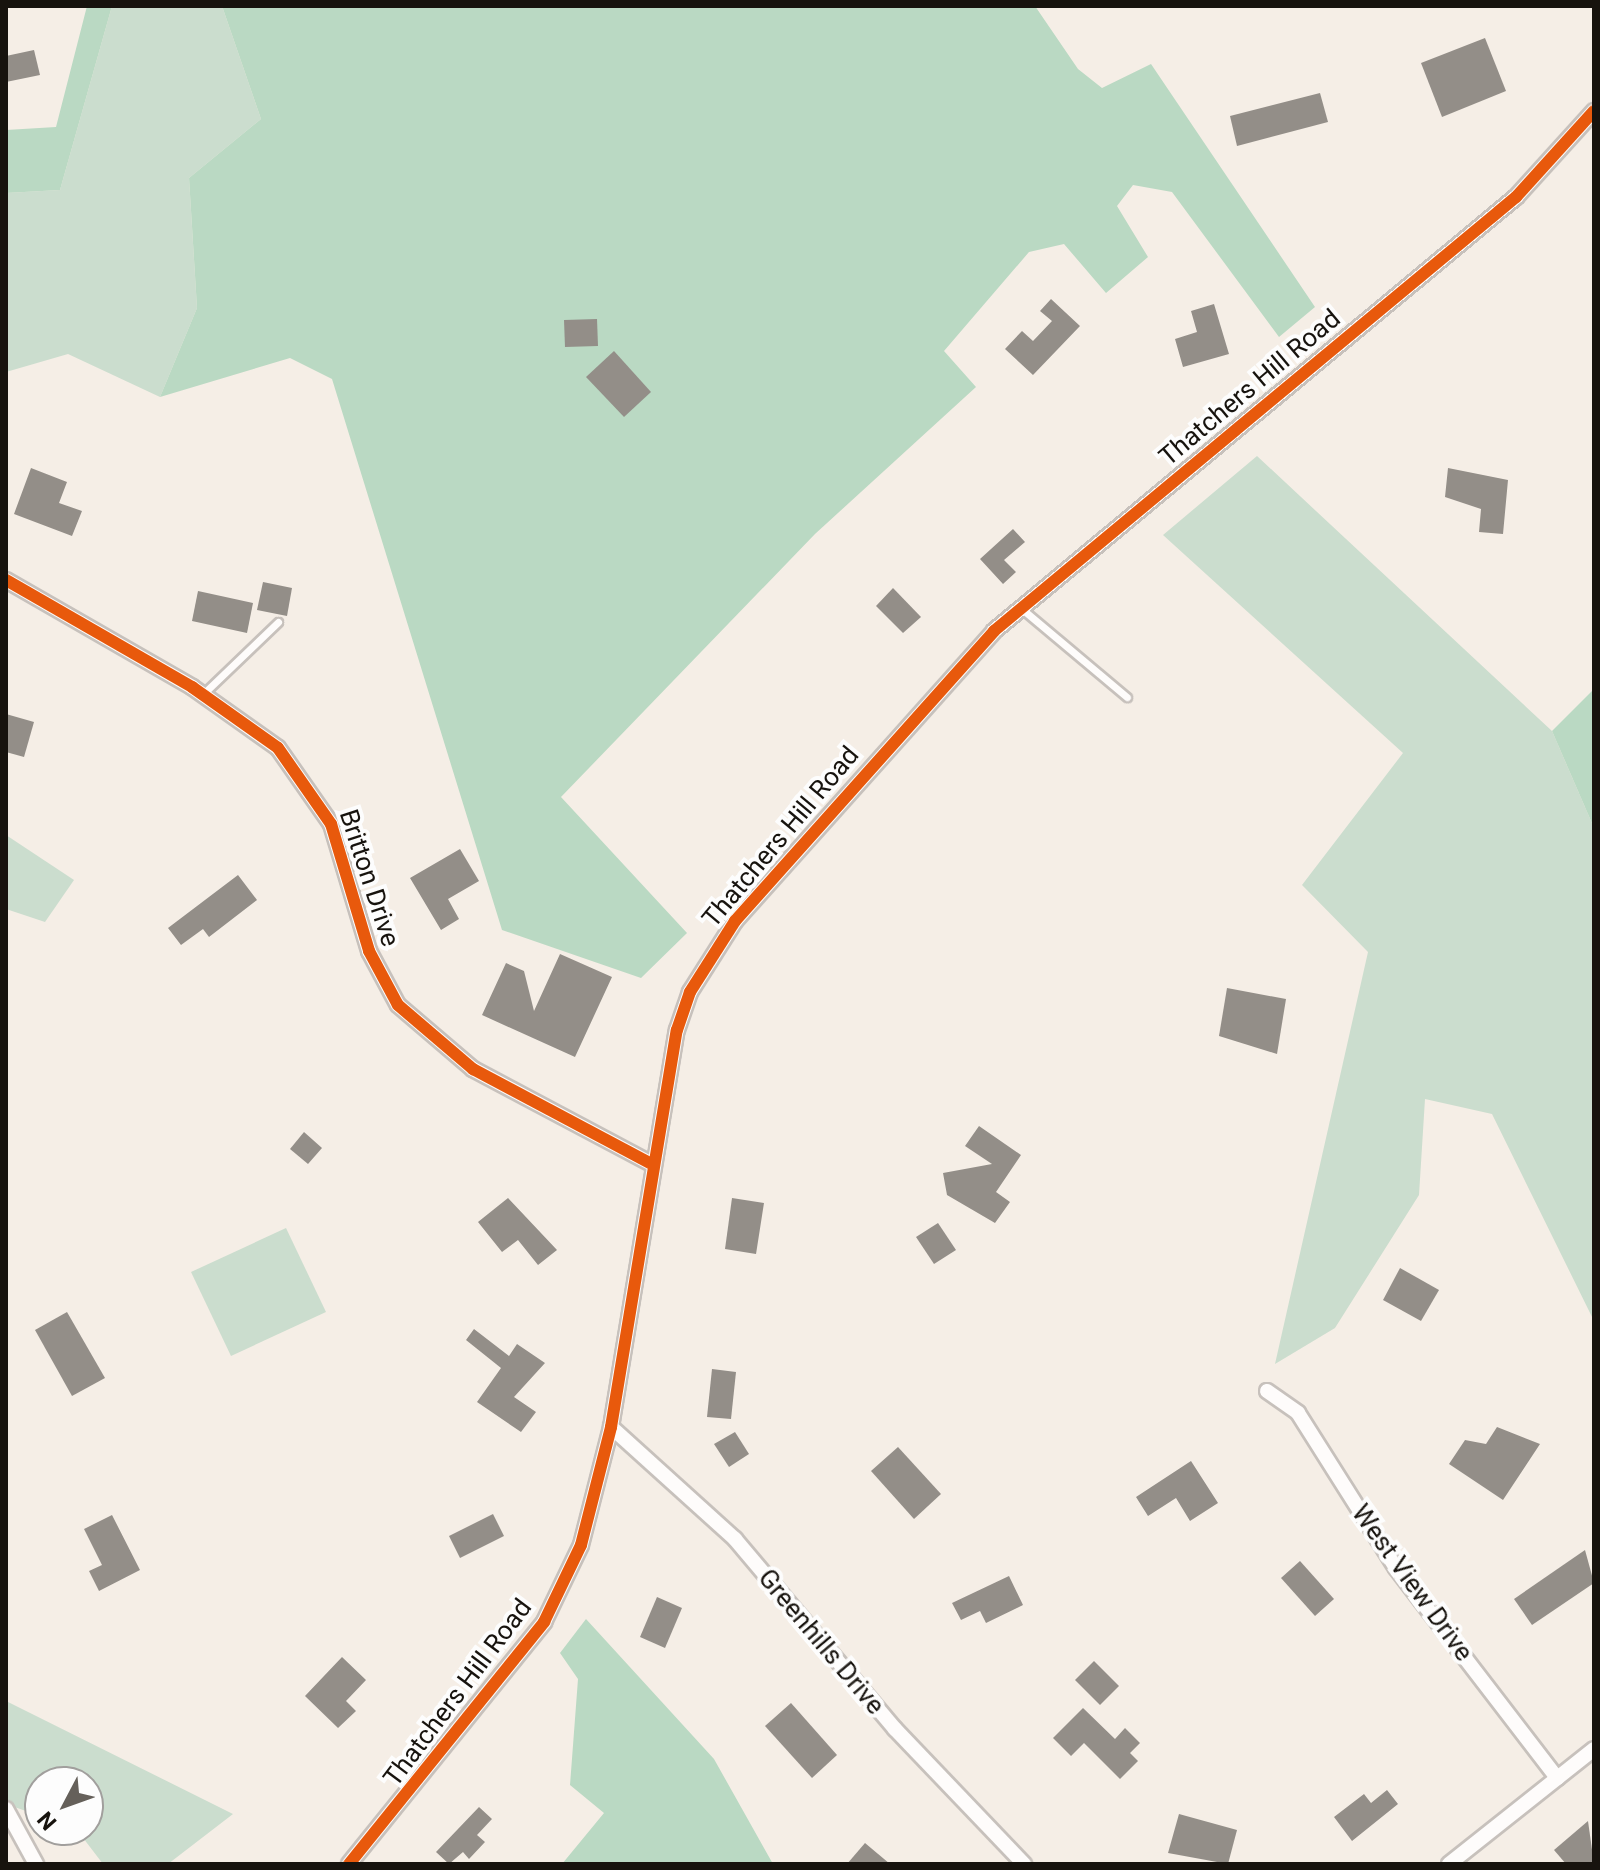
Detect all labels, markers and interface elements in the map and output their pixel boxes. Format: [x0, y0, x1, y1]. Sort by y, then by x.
street label: Thatchers Hill Road [1153, 303, 1347, 473]
street label: Thatchers Hill Road [696, 740, 866, 934]
street label: Britton Drive [332, 806, 406, 950]
street label: West View Drive [1345, 1499, 1479, 1667]
street label: Greenhills Drive [751, 1563, 891, 1721]
street label: Thatchers Hill Road [377, 1593, 539, 1793]
north arrow [24, 1766, 104, 1846]
text: N [32, 1807, 62, 1835]

